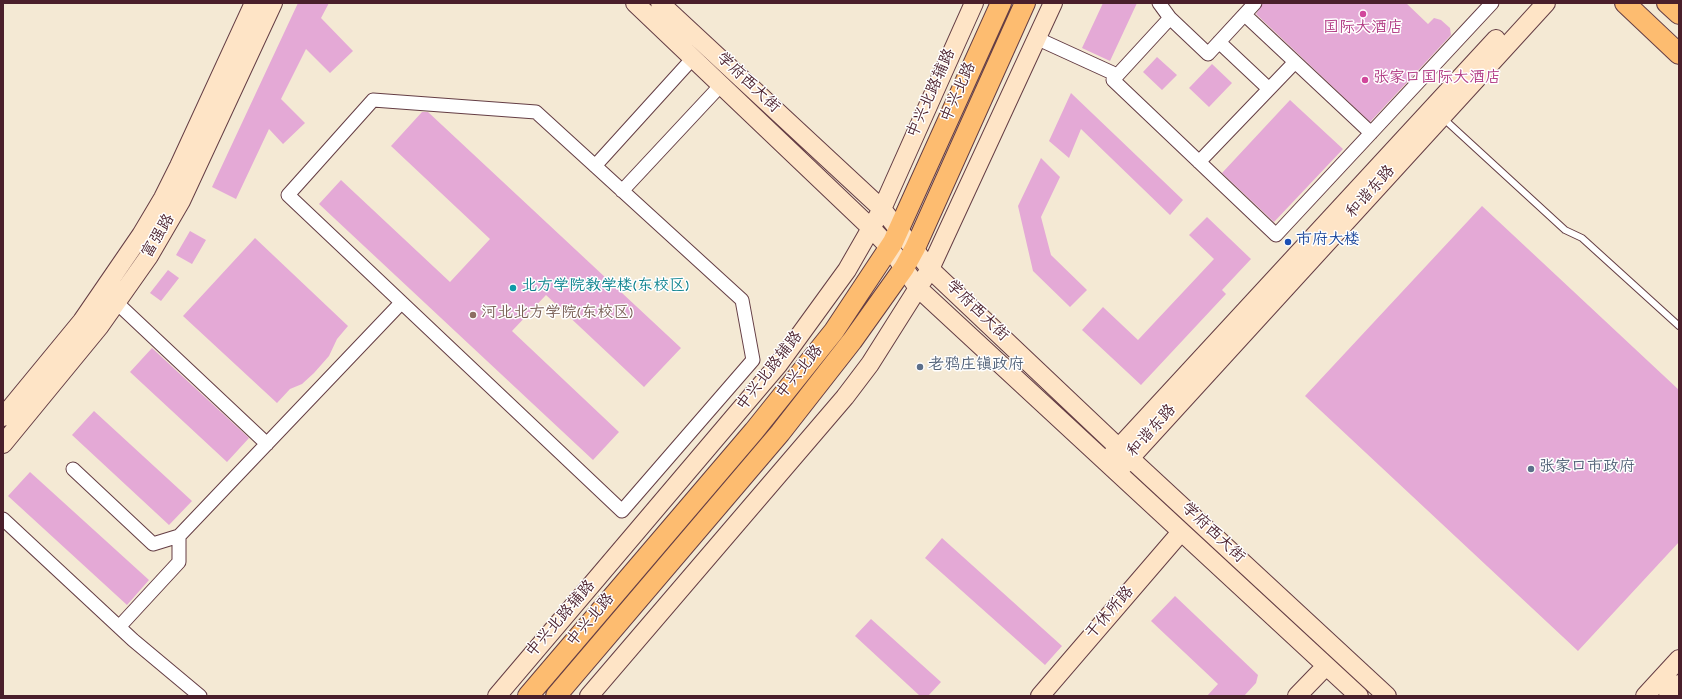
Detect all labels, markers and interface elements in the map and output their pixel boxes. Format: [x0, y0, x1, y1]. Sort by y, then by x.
marker: 国际大酒店 [1358, 9, 1368, 19]
place label: 国际大酒店 [1323, 20, 1403, 40]
street label: 中兴北路辅路 [905, 46, 961, 142]
street label: 学府西大街 [711, 50, 783, 118]
street label: 中兴北路 [938, 60, 982, 126]
place label: 张家口国际大酒店 [1373, 70, 1501, 90]
marker: 张家口国际大酒店 [1360, 75, 1370, 85]
street label: 和谐东路 [1343, 163, 1401, 223]
street label: 富强路 [139, 211, 181, 263]
place label: 市府大楼 [1296, 232, 1360, 252]
marker: 市府大楼 [1283, 237, 1293, 247]
street label: 学府西大街 [941, 277, 1011, 347]
place label: 北方学院教学楼(东校区) [521, 278, 689, 298]
marker: 北方学院教学楼(东校区) [508, 283, 518, 293]
place label: 河北北方学院(东校区) [481, 305, 633, 325]
marker: 河北北方学院(东校区) [468, 310, 478, 320]
street label: 中兴北路辅路 [734, 328, 808, 416]
street label: 中兴北路 [773, 342, 829, 404]
place label: 老鸦庄镇政府 [928, 357, 1024, 377]
marker: 老鸦庄镇政府 [915, 362, 925, 372]
street label: 和谐东路 [1124, 402, 1182, 462]
place label: 张家口市政府 [1539, 459, 1635, 479]
marker: 张家口市政府 [1526, 464, 1536, 474]
street label: 学府西大街 [1176, 500, 1248, 568]
street label: 中兴北路辅路 [523, 577, 601, 663]
street label: 干休所路 [1083, 584, 1139, 644]
street label: 中兴北路 [564, 590, 620, 652]

